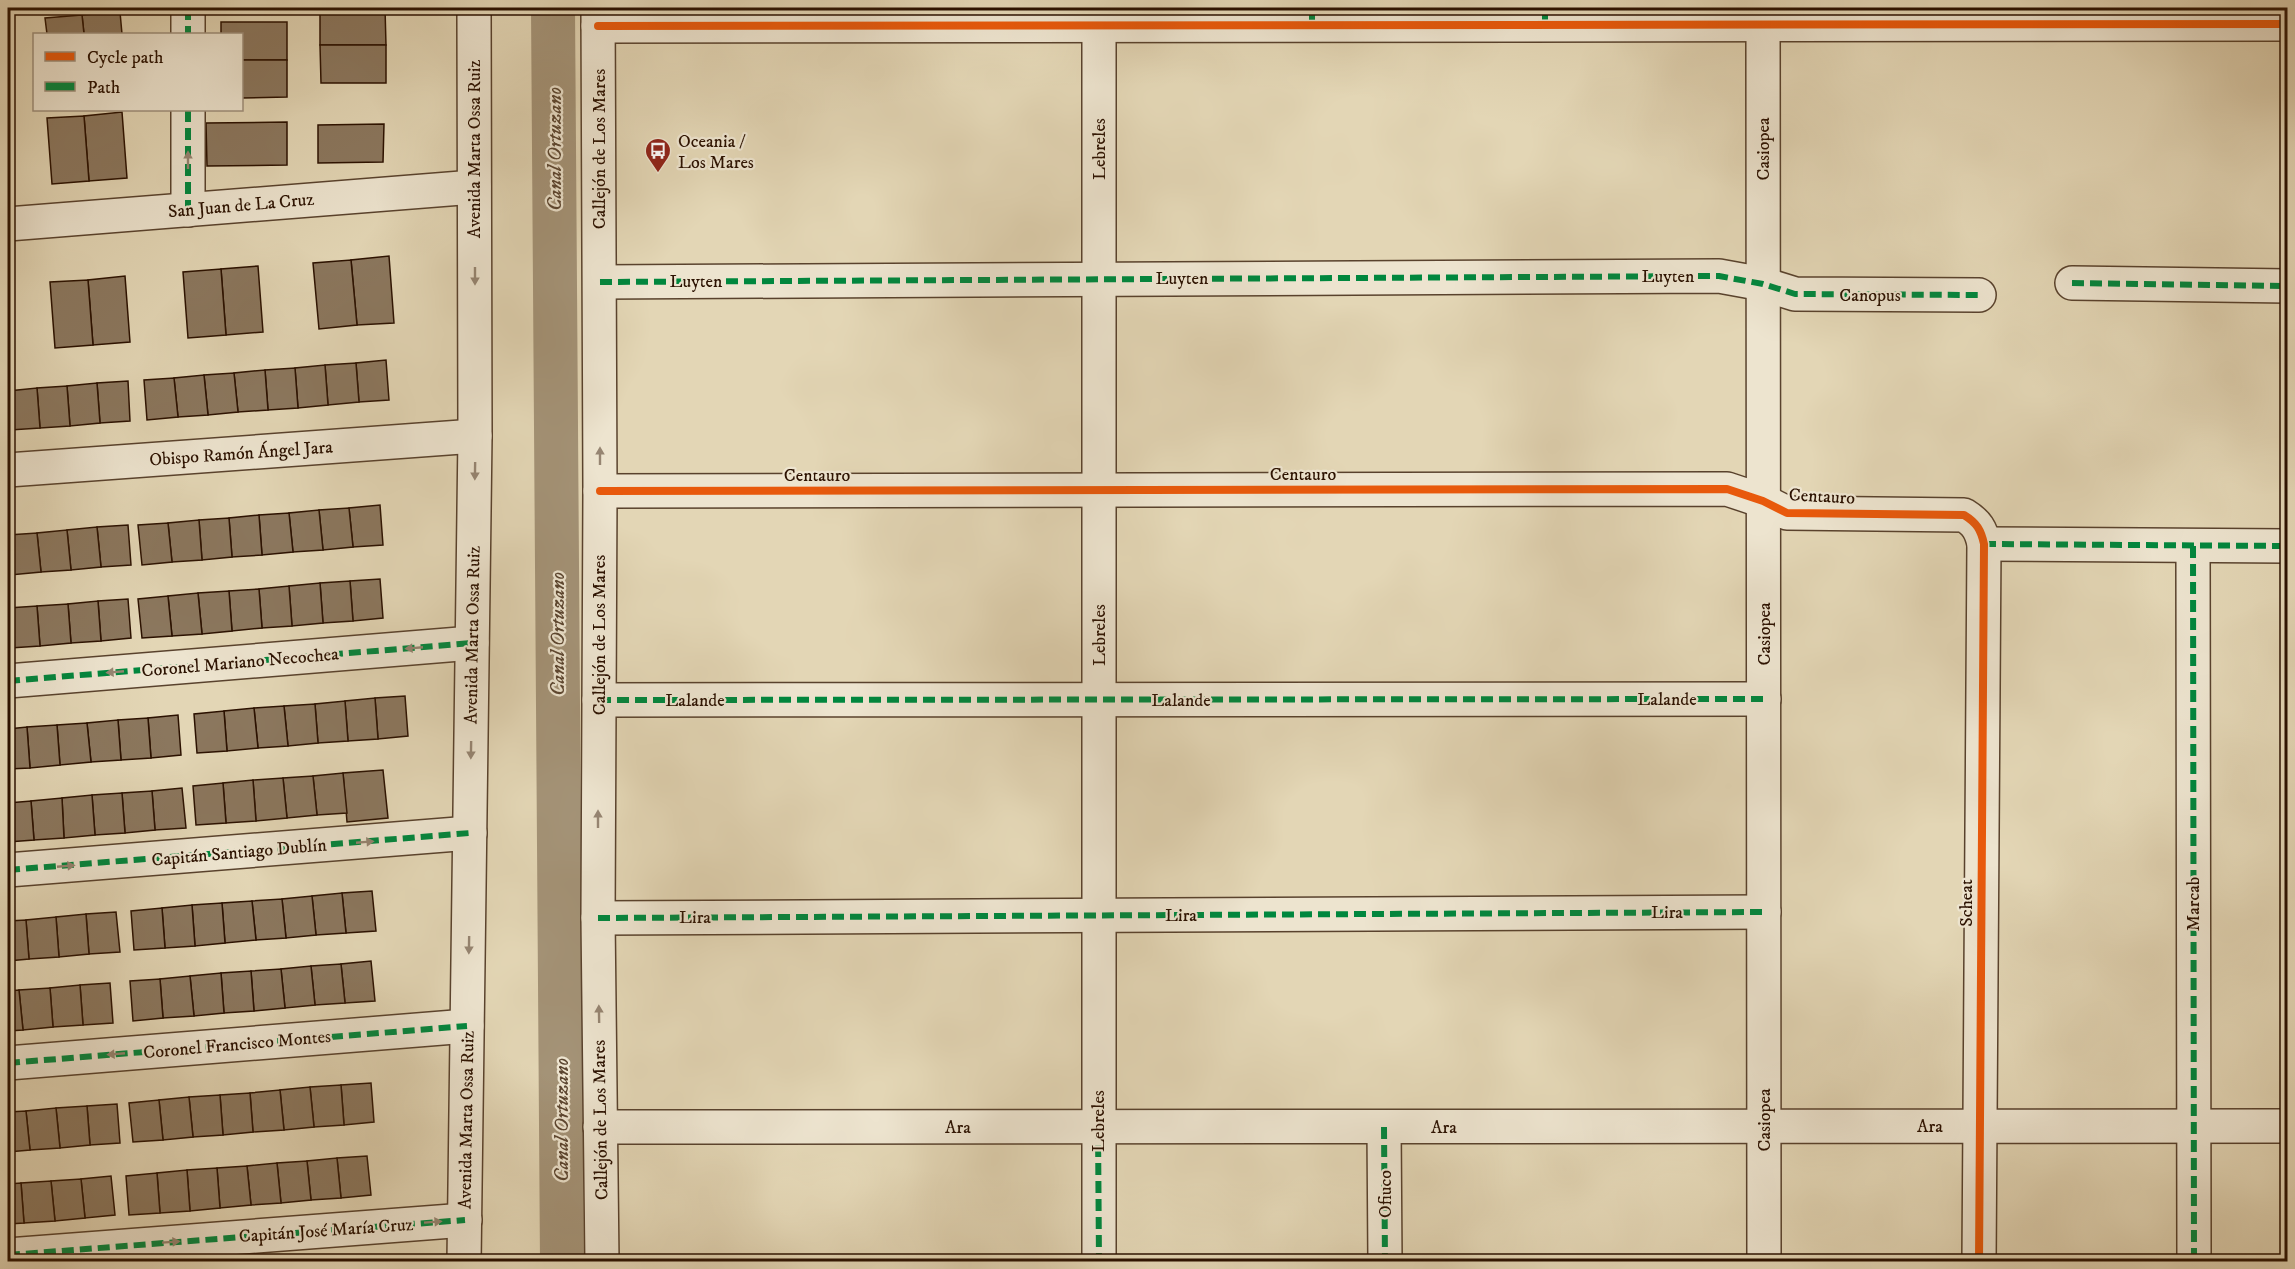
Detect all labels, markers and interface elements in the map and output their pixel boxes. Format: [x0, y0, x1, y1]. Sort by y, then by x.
legend [33, 33, 243, 111]
text: Cycle path [87, 47, 164, 69]
street label: Avenida Marta Ossa Ruiz [464, 60, 486, 238]
street label: Callejón de Los Mares [589, 69, 611, 229]
text: Path [87, 77, 121, 99]
water label: Canal Ortuzano [543, 87, 568, 211]
street label: Casiopea [1753, 117, 1775, 181]
street label: Lebreles [1089, 118, 1111, 180]
place label: Oceania / Los Mares [678, 131, 754, 174]
bus stop icon: Oceania / Los Mares [643, 136, 673, 174]
one-way arrow [183, 150, 193, 169]
street label: San Juan de La Cruz [167, 189, 315, 223]
one-way arrow [470, 266, 479, 285]
street label: Luyten [1642, 266, 1695, 288]
street label: Luyten [1156, 268, 1209, 290]
street label: Luyten [670, 271, 723, 293]
street label: Canopus [1839, 285, 1901, 307]
street label: Obispo Ramón Ángel Jara [149, 436, 334, 471]
one-way arrow [595, 447, 605, 466]
one-way arrow [470, 461, 479, 480]
street label: Centauro [1270, 464, 1336, 486]
street label: Centauro [784, 465, 850, 487]
street label: Centauro [1788, 484, 1856, 510]
street label: Avenida Marta Ossa Ruiz [460, 545, 486, 724]
street label: Callejón de Los Mares [589, 555, 611, 715]
water label: Canal Ortuzano [546, 572, 571, 696]
street label: Casiopea [1754, 602, 1776, 666]
street label: Lebreles [1089, 604, 1111, 666]
street label: Coronel Mariano Necochea [141, 643, 340, 683]
one-way arrow [405, 643, 424, 653]
one-way arrow [105, 667, 124, 677]
street label: Lalande [1637, 689, 1697, 711]
street label: Lalande [665, 690, 725, 712]
street label: Lalande [1151, 690, 1211, 712]
one-way arrow [466, 740, 476, 759]
one-way arrow [593, 810, 603, 829]
street label: Capitán Santiago Dublín [151, 834, 328, 872]
one-way arrow [355, 837, 374, 847]
one-way arrow [56, 861, 75, 870]
street label: Marcab [2183, 877, 2205, 931]
street label: Scheat [1956, 879, 1978, 927]
street label: Lira [1651, 902, 1683, 924]
street label: Lira [1165, 905, 1197, 927]
street label: Lira [679, 907, 711, 929]
one-way arrow [464, 935, 473, 954]
one-way arrow [594, 1005, 604, 1024]
street label: Coronel Francisco Montes [142, 1026, 332, 1064]
street label: Avenida Marta Ossa Ruiz [454, 1030, 480, 1209]
street label: Callejón de Los Mares [589, 1040, 613, 1200]
one-way arrow [107, 1049, 126, 1059]
water label: Canal Ortuzano [550, 1058, 575, 1182]
street label: Casiopea [1754, 1088, 1776, 1152]
street label: Lebreles [1088, 1090, 1110, 1152]
street label: Ara [1917, 1116, 1943, 1138]
street label: Ara [945, 1117, 971, 1139]
street label: Ara [1431, 1117, 1457, 1139]
street label: Ofiuco [1375, 1170, 1397, 1218]
street label: Capitán José María Cruz [238, 1214, 414, 1248]
one-way arrow [424, 1217, 443, 1227]
one-way arrow [161, 1237, 180, 1247]

